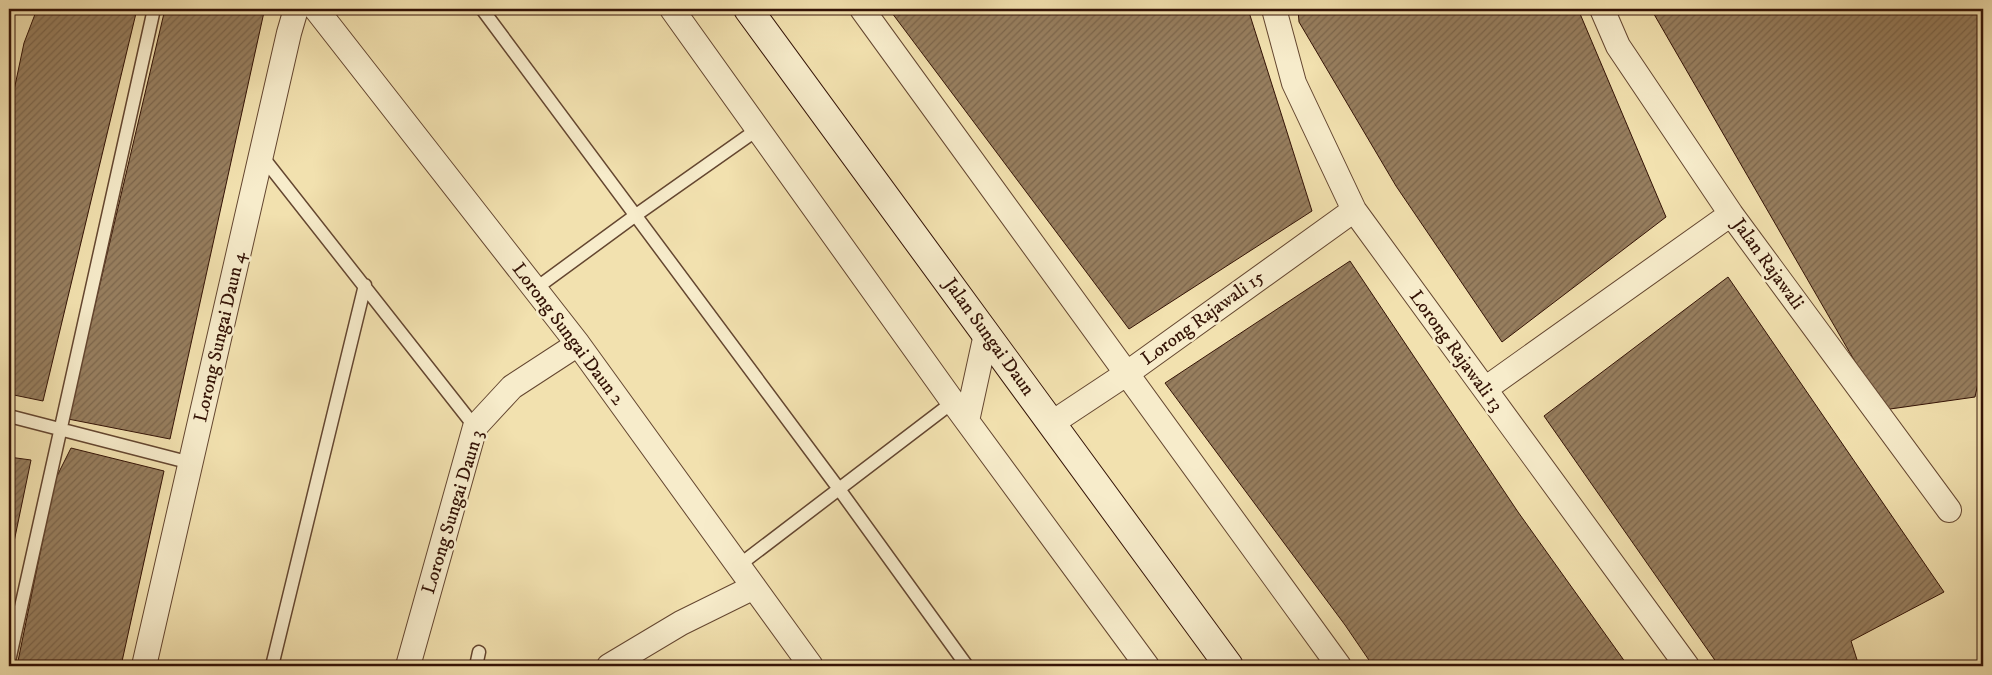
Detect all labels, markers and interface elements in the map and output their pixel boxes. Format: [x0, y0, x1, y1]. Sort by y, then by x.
street label: Jalan Rajawali [1726, 212, 1809, 314]
street label: Lorong Sungai Daun 4 [189, 249, 251, 424]
street label: Lorong Sungai Daun 2 [507, 258, 629, 410]
street label: Lorong Rajawali 15 [1137, 265, 1270, 370]
street label: Jalan Sungai Daun [937, 272, 1039, 400]
street label: Lorong Rajawali 13 [1404, 286, 1508, 416]
street label: Lorong Sungai Daun 3 [417, 427, 489, 597]

